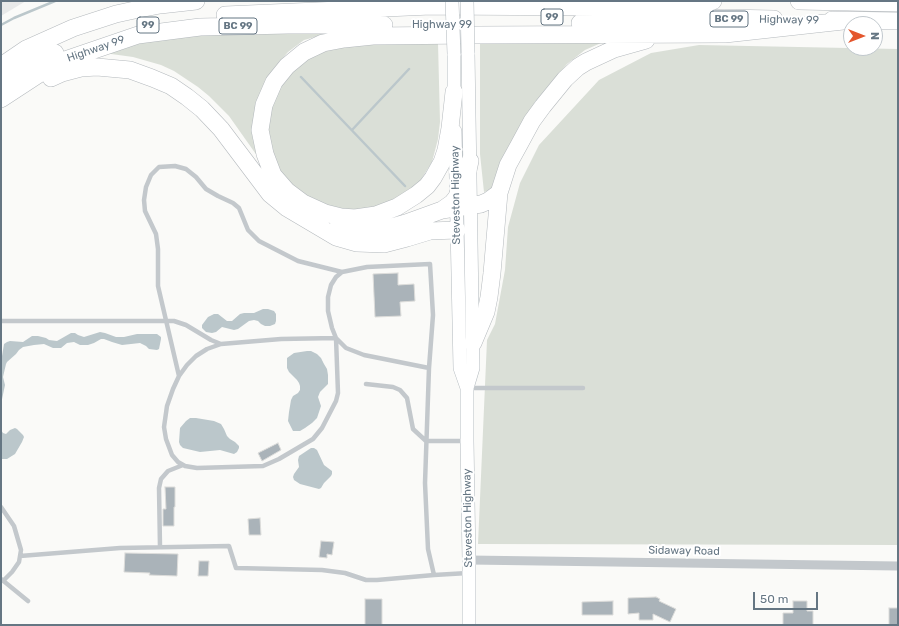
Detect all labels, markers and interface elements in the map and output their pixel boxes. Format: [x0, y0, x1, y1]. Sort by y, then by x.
road number: 99 [541, 9, 563, 25]
road number: BC 99 [710, 11, 748, 27]
street label: Highway 99 [759, 13, 819, 27]
north arrow [843, 16, 883, 56]
road number: 99 [137, 17, 159, 33]
road number: BC 99 [219, 18, 257, 34]
street label: Highway 99 [412, 18, 472, 32]
text: N [868, 32, 881, 40]
street label: Highway 99 [65, 33, 127, 65]
street label: Steveston Highway [449, 145, 463, 245]
street label: Steveston Highway [461, 468, 475, 568]
street label: Sidaway Road [648, 544, 720, 558]
scale bar [755, 584, 820, 610]
text: 50 m [760, 592, 788, 606]

